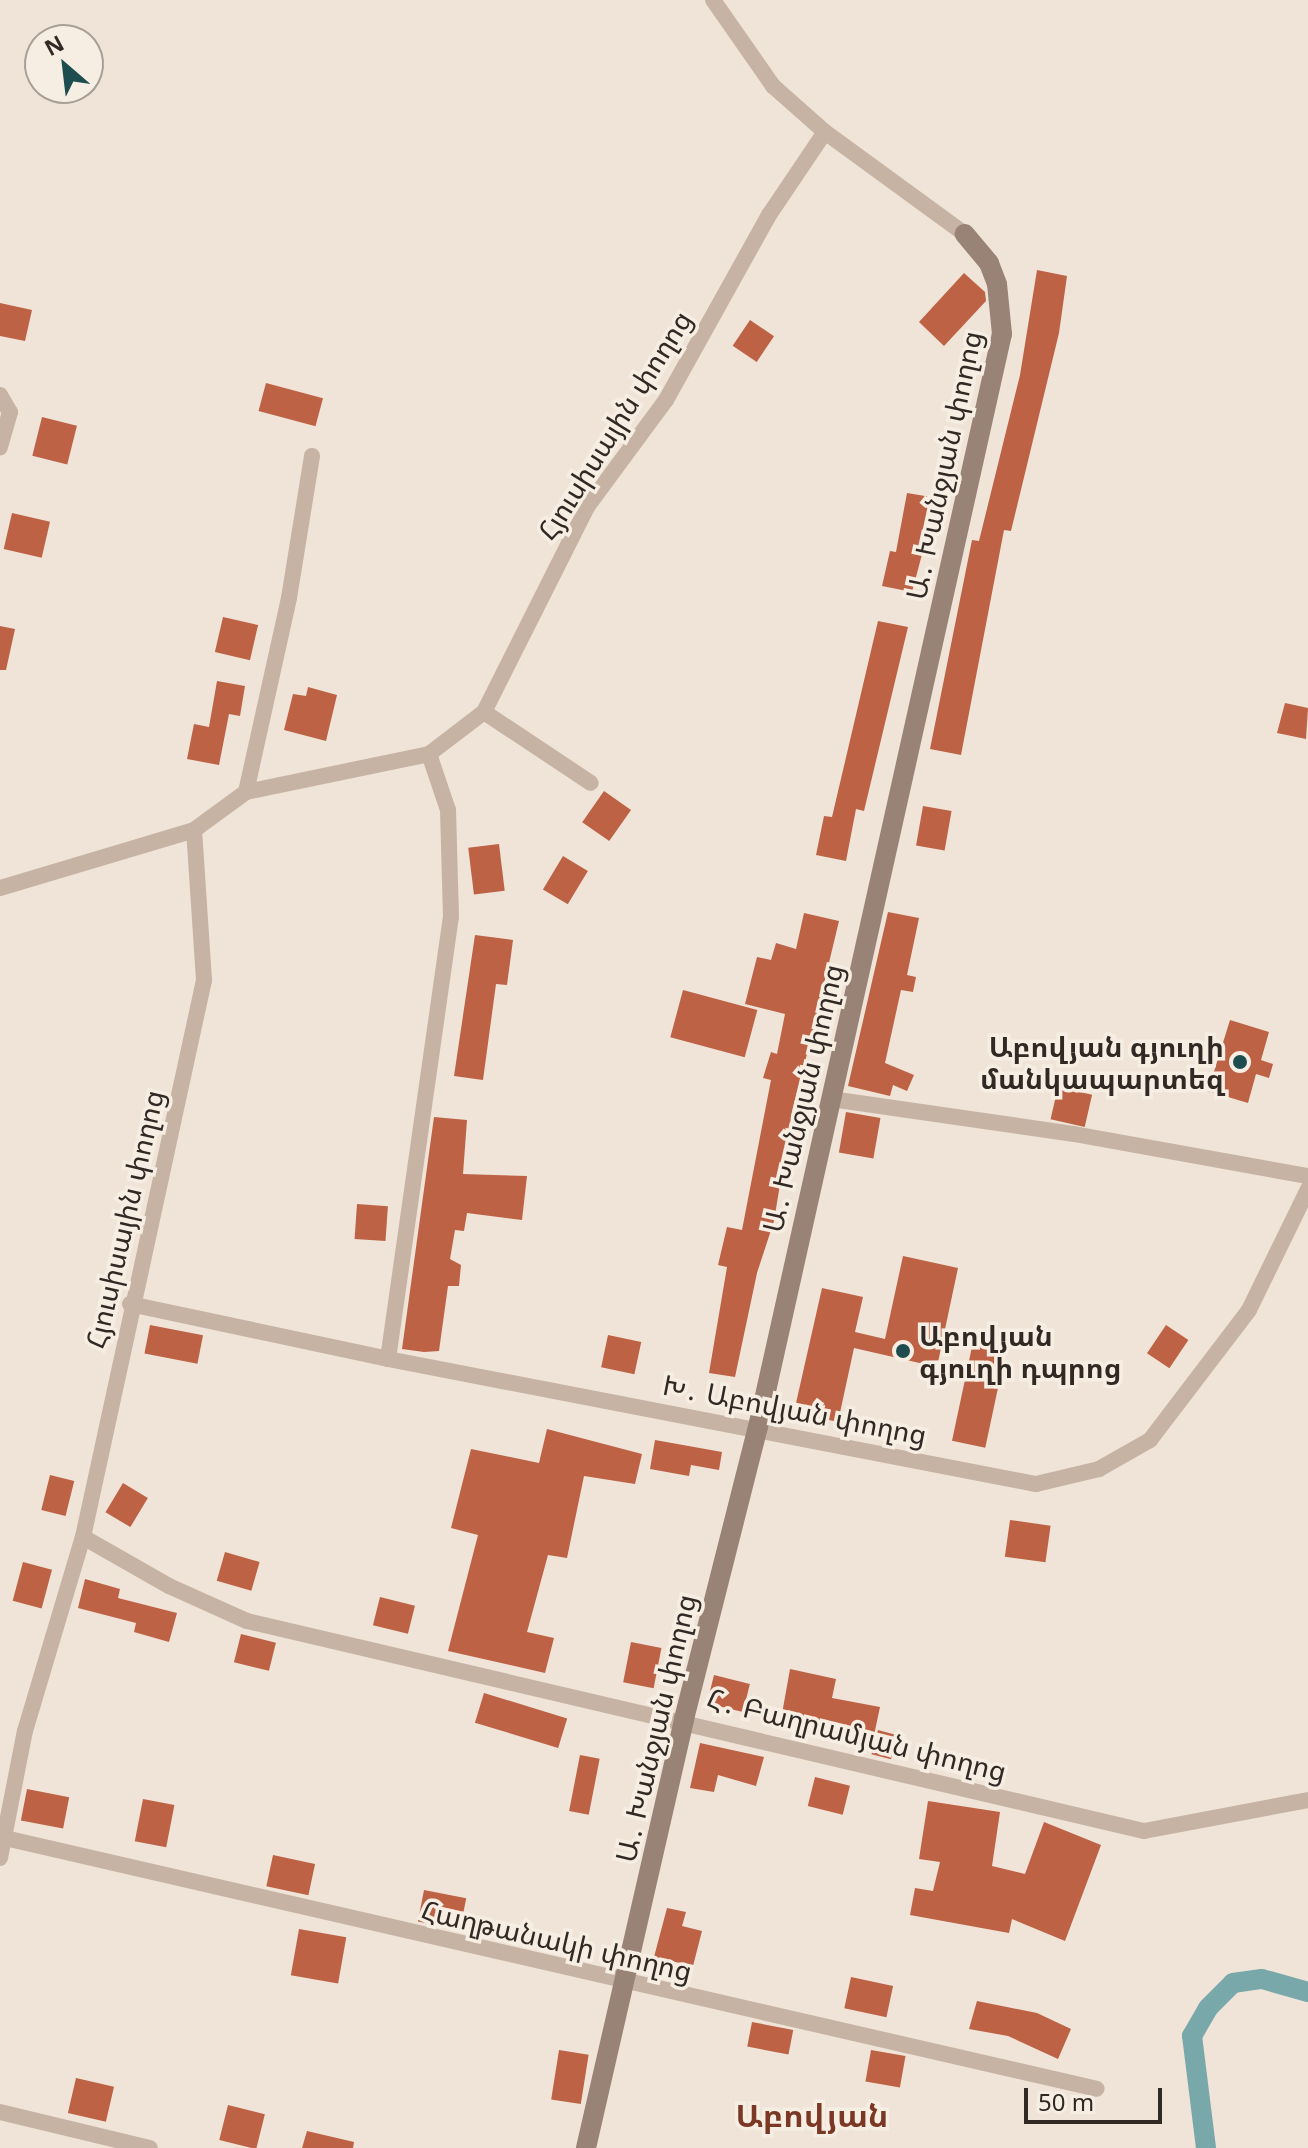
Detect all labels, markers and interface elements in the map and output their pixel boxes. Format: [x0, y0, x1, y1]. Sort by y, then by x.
north arrow [24, 24, 104, 104]
text: N [39, 27, 69, 62]
street label: Հյուսիսային փողոց [530, 304, 698, 546]
street label: Ա․ Խանջյան փողոց [898, 327, 988, 603]
street label: Ա․ Խանջյան փողոց [755, 961, 849, 1235]
place label: Աբովյան գյուղի մանկապարտեզ [980, 1029, 1224, 1095]
marker: Աբովյան գյուղի մանկապարտեզ [1231, 1053, 1249, 1071]
street label: Հյուսիսային փողոց [78, 1087, 170, 1351]
place label: Աբովյան գյուղի դպրոց [919, 1318, 1122, 1384]
marker: Աբովյան գյուղի դպրոց [894, 1342, 912, 1360]
street label: Խ․ Աբովյան փողոց [660, 1367, 930, 1451]
street label: Ա․ Խանջյան փողոց [608, 1591, 702, 1865]
street label: Հ․ Բաղրամյան փողոց [704, 1680, 1010, 1788]
street label: Հաղթանակի փողոց [419, 1893, 695, 1987]
scale bar [1028, 2072, 1166, 2122]
text: 50 m [1038, 2085, 1094, 2118]
district label: Աբովյան [736, 2096, 888, 2134]

